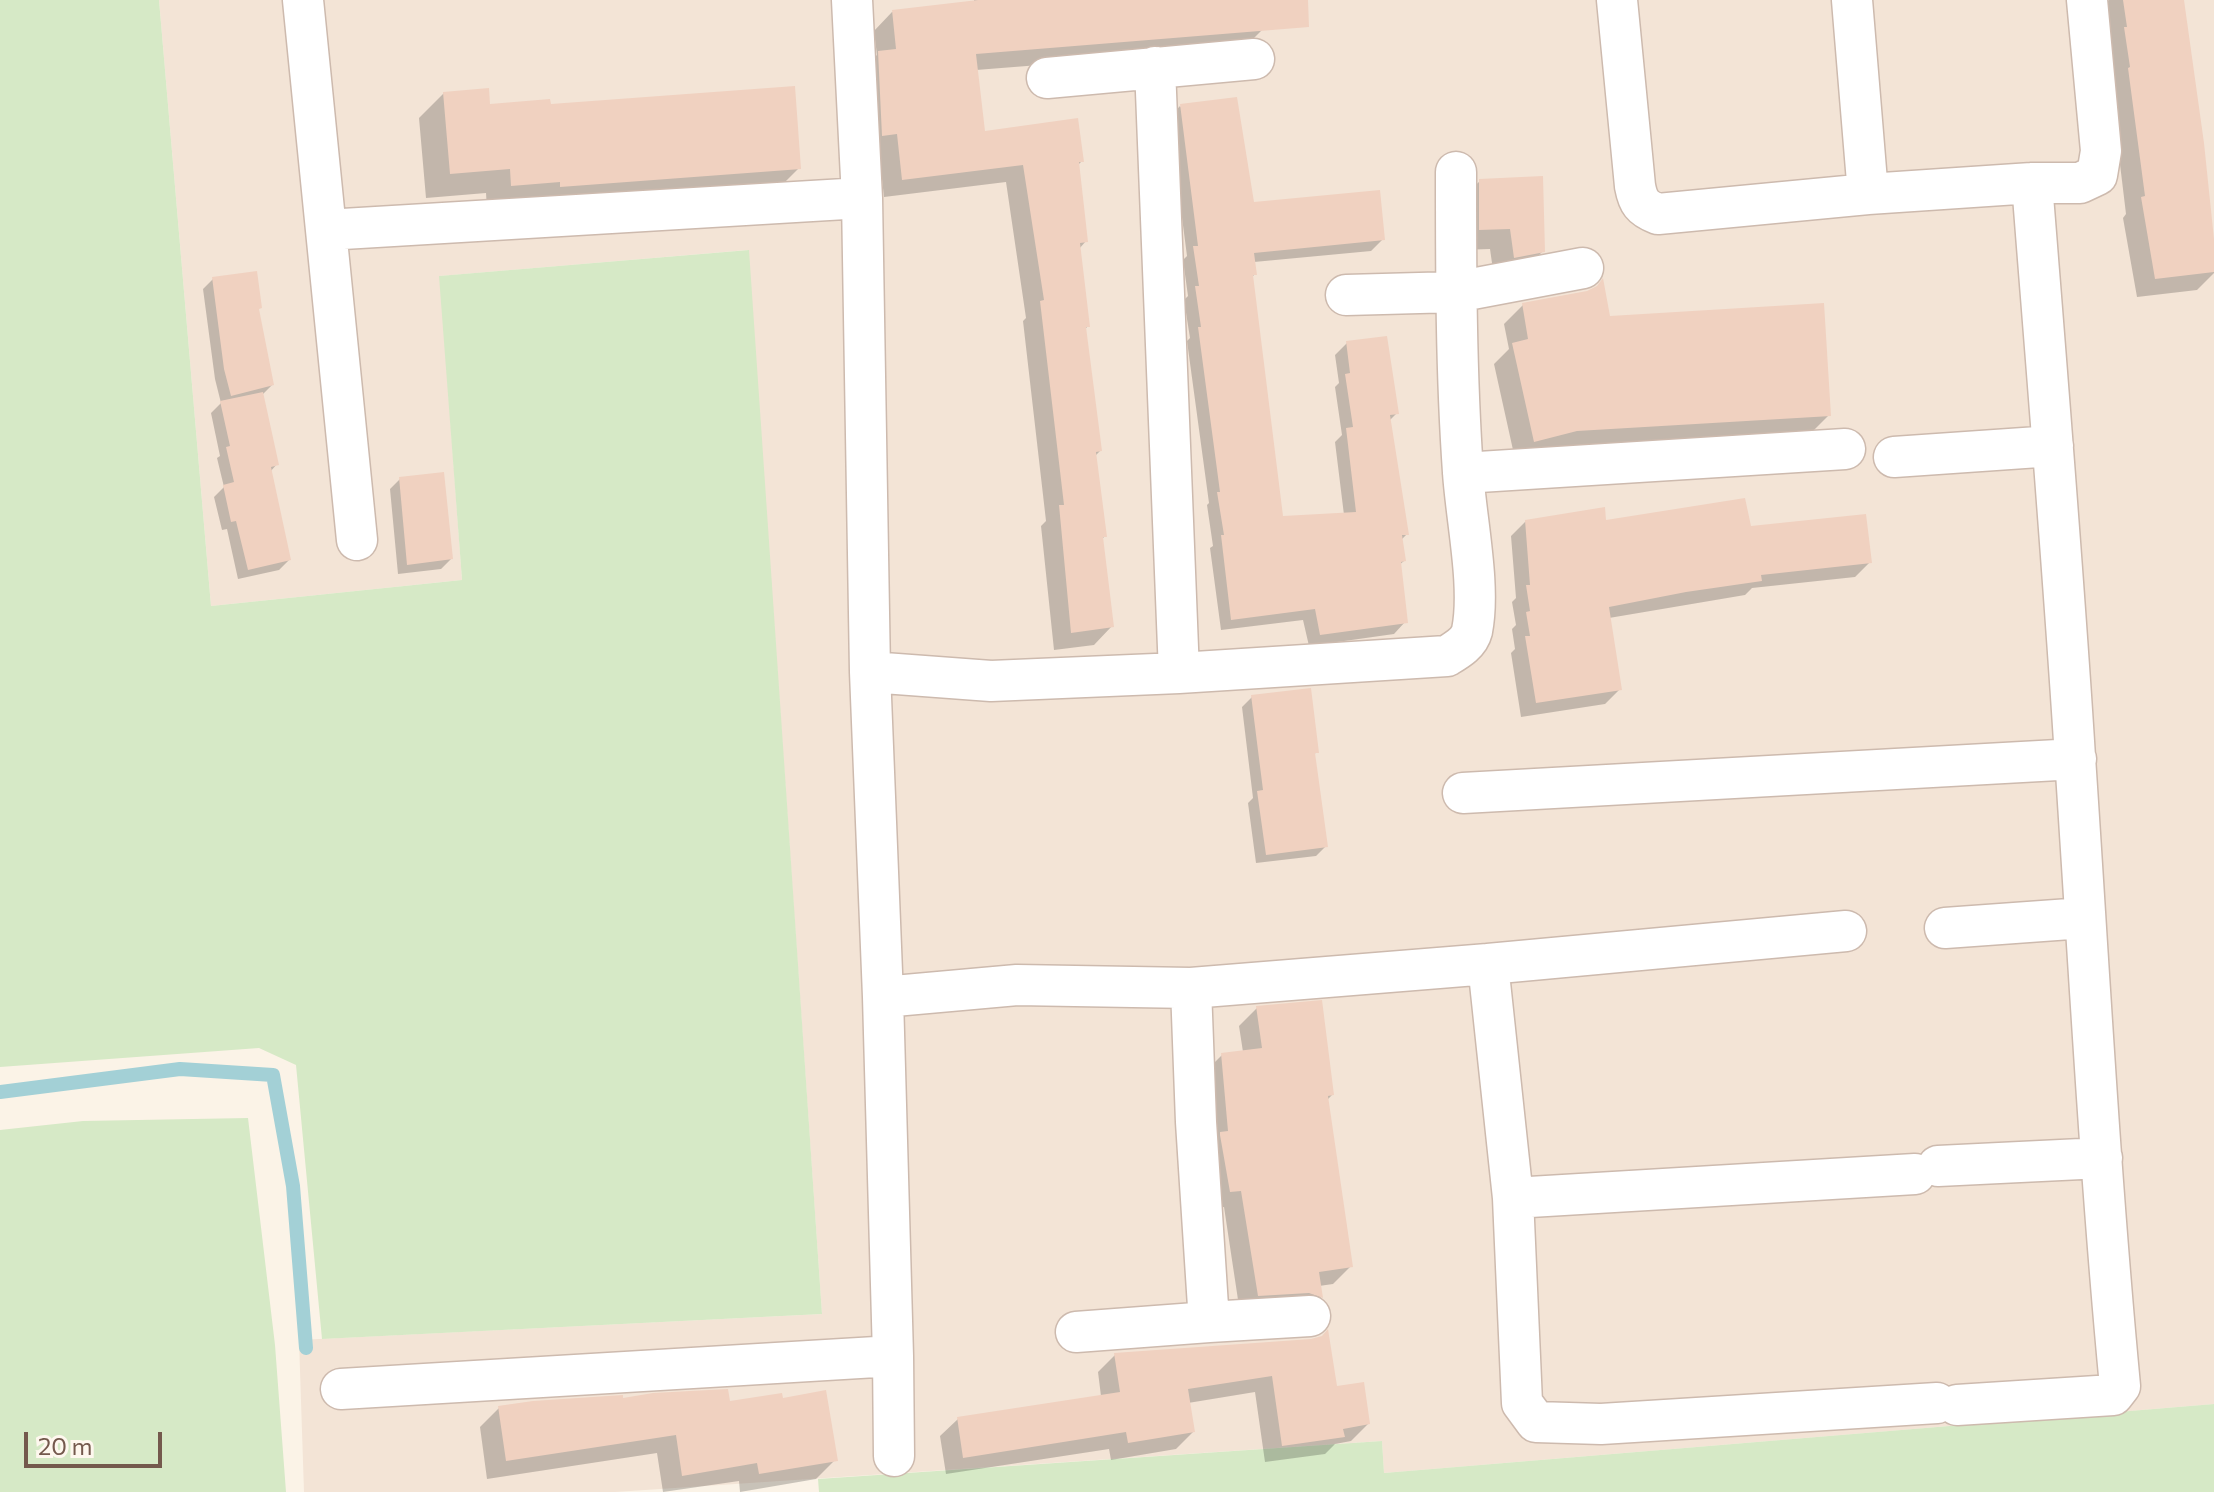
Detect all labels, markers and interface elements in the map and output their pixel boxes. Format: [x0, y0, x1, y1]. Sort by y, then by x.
scale bar [28, 1416, 166, 1466]
text: 20 m [38, 1431, 92, 1460]

